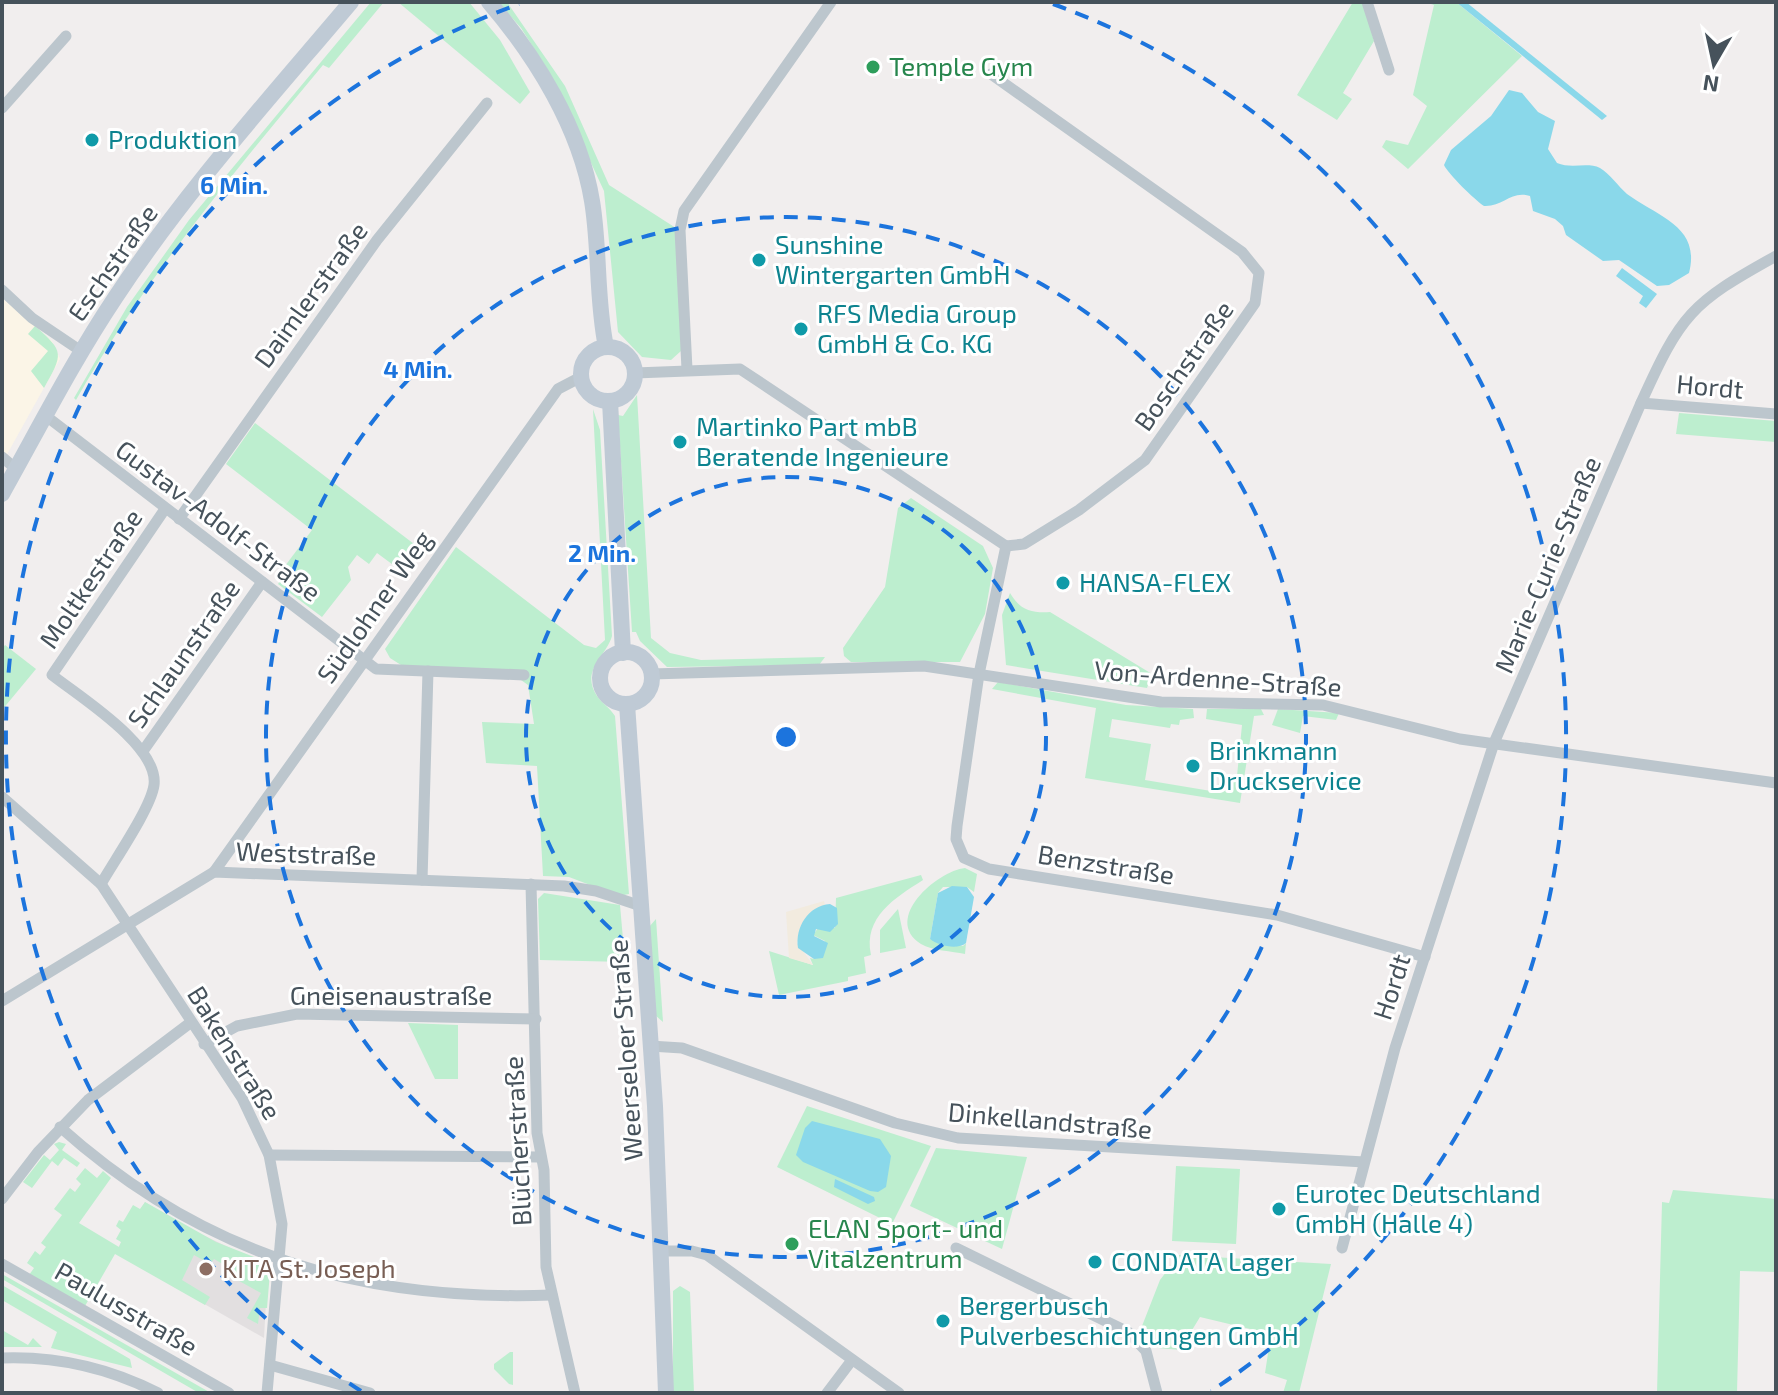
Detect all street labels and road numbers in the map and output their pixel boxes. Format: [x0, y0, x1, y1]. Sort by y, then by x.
street label: Eschstraße [60, 198, 163, 326]
street label: Daimlerstraße [247, 215, 373, 373]
street label: Boschstraße [1127, 294, 1239, 436]
street label: Hordt [1675, 367, 1745, 404]
street label: Gustav-Adolf-Straße [110, 433, 327, 607]
street label: Marie-Curie-Straße [1487, 452, 1606, 677]
street label: Moltkestraße [32, 503, 148, 654]
street label: Südlohner Weg [310, 524, 438, 688]
street label: Schlaunstraße [120, 573, 245, 733]
street label: Von-Ardenne-Straße [1093, 653, 1343, 702]
street label: Weststraße [235, 835, 377, 870]
street label: Benzstraße [1036, 837, 1177, 890]
street label: Weerseloer Straße [601, 938, 648, 1162]
street label: Hordt [1365, 950, 1416, 1023]
street label: Gneisenaustraße [290, 979, 492, 1010]
street label: Bakenstraße [182, 980, 289, 1125]
street label: Blücherstraße [497, 1055, 536, 1227]
street label: Dinkellandstraße [947, 1095, 1153, 1144]
street label: Paulusstraße [50, 1254, 204, 1361]

